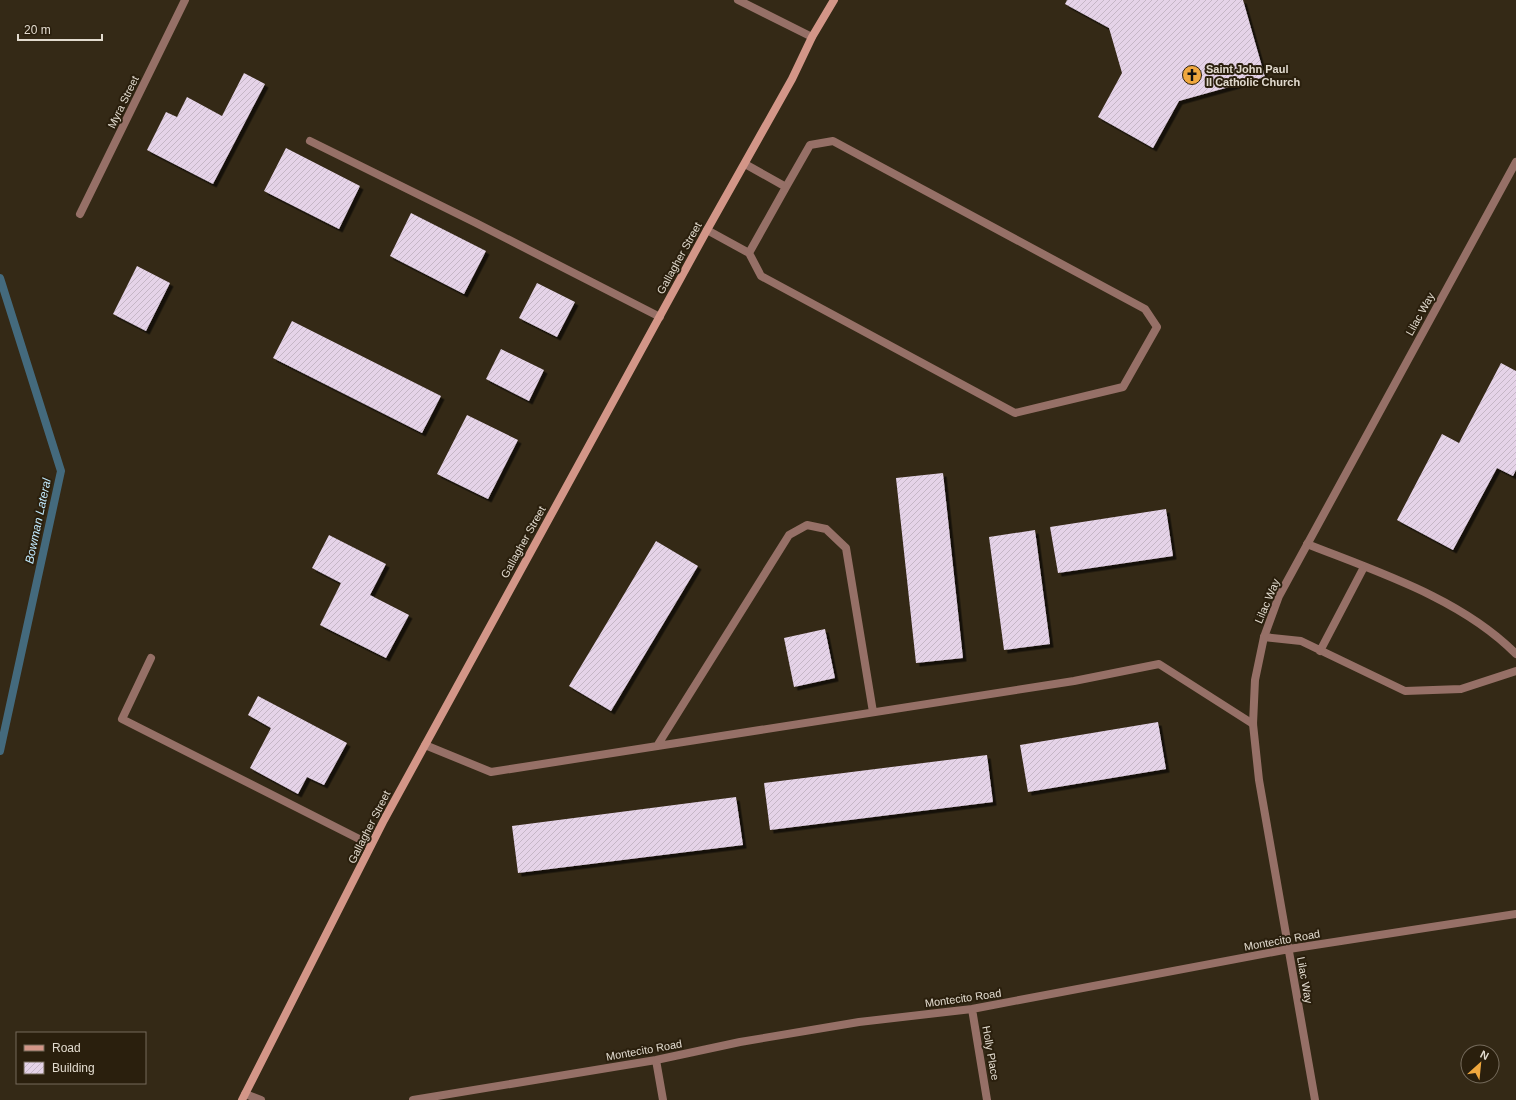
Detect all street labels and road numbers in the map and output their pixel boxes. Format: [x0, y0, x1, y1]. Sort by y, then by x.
street label: Myra Street [105, 74, 141, 130]
street label: Gallagher Street [654, 220, 704, 296]
street label: Lilac Way [1403, 290, 1437, 338]
street label: Gallagher Street [498, 504, 548, 580]
street label: Lilac Way [1252, 576, 1282, 625]
street label: Gallagher Street [345, 789, 393, 865]
street label: Montecito Road [1243, 927, 1321, 953]
street label: Lilac Way [1295, 956, 1315, 1005]
street label: Montecito Road [924, 987, 1002, 1009]
street label: Holly Place [980, 1025, 1002, 1081]
street label: Montecito Road [605, 1037, 683, 1063]

